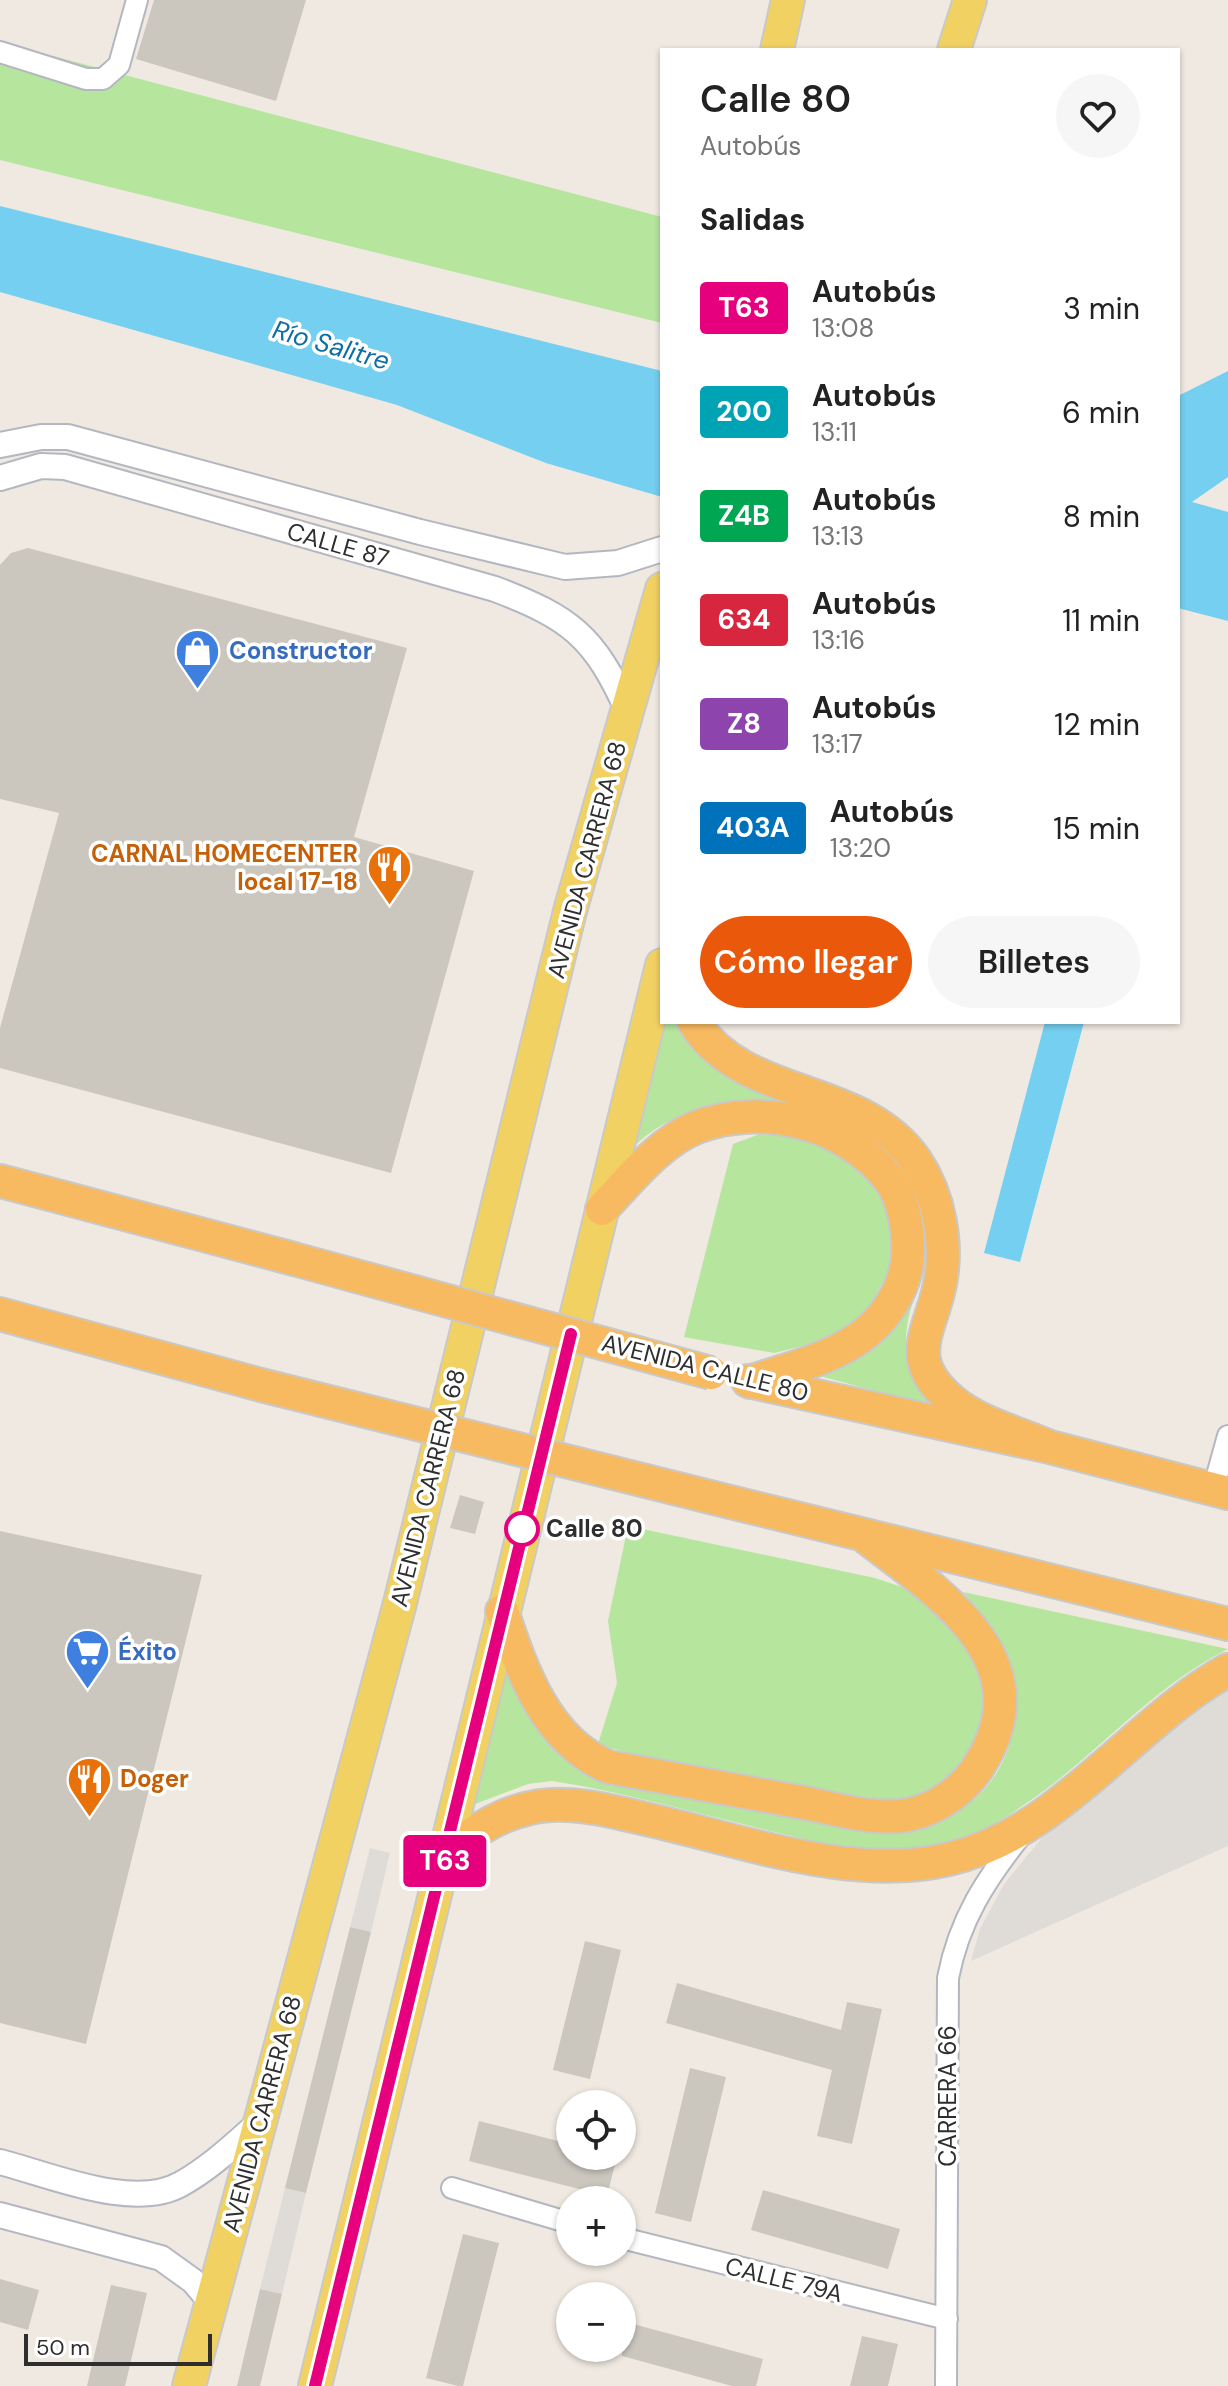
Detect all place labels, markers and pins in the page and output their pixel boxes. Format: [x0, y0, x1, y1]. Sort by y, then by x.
shop icon: Constructor [174, 627, 222, 690]
place label: Constructor [229, 635, 373, 666]
place label: CARNAL HOMECENTER local 17-18 [91, 838, 358, 897]
restaurant icon: CARNAL HOMECENTER local 17-18 [365, 844, 413, 907]
marker: Calle 80 [505, 1512, 539, 1546]
place label: Calle 80 [546, 1513, 643, 1544]
supermarket icon: Éxito [63, 1628, 111, 1691]
place label: Éxito [118, 1635, 177, 1667]
restaurant icon: Doger [65, 1755, 113, 1818]
place label: Doger [120, 1763, 189, 1794]

